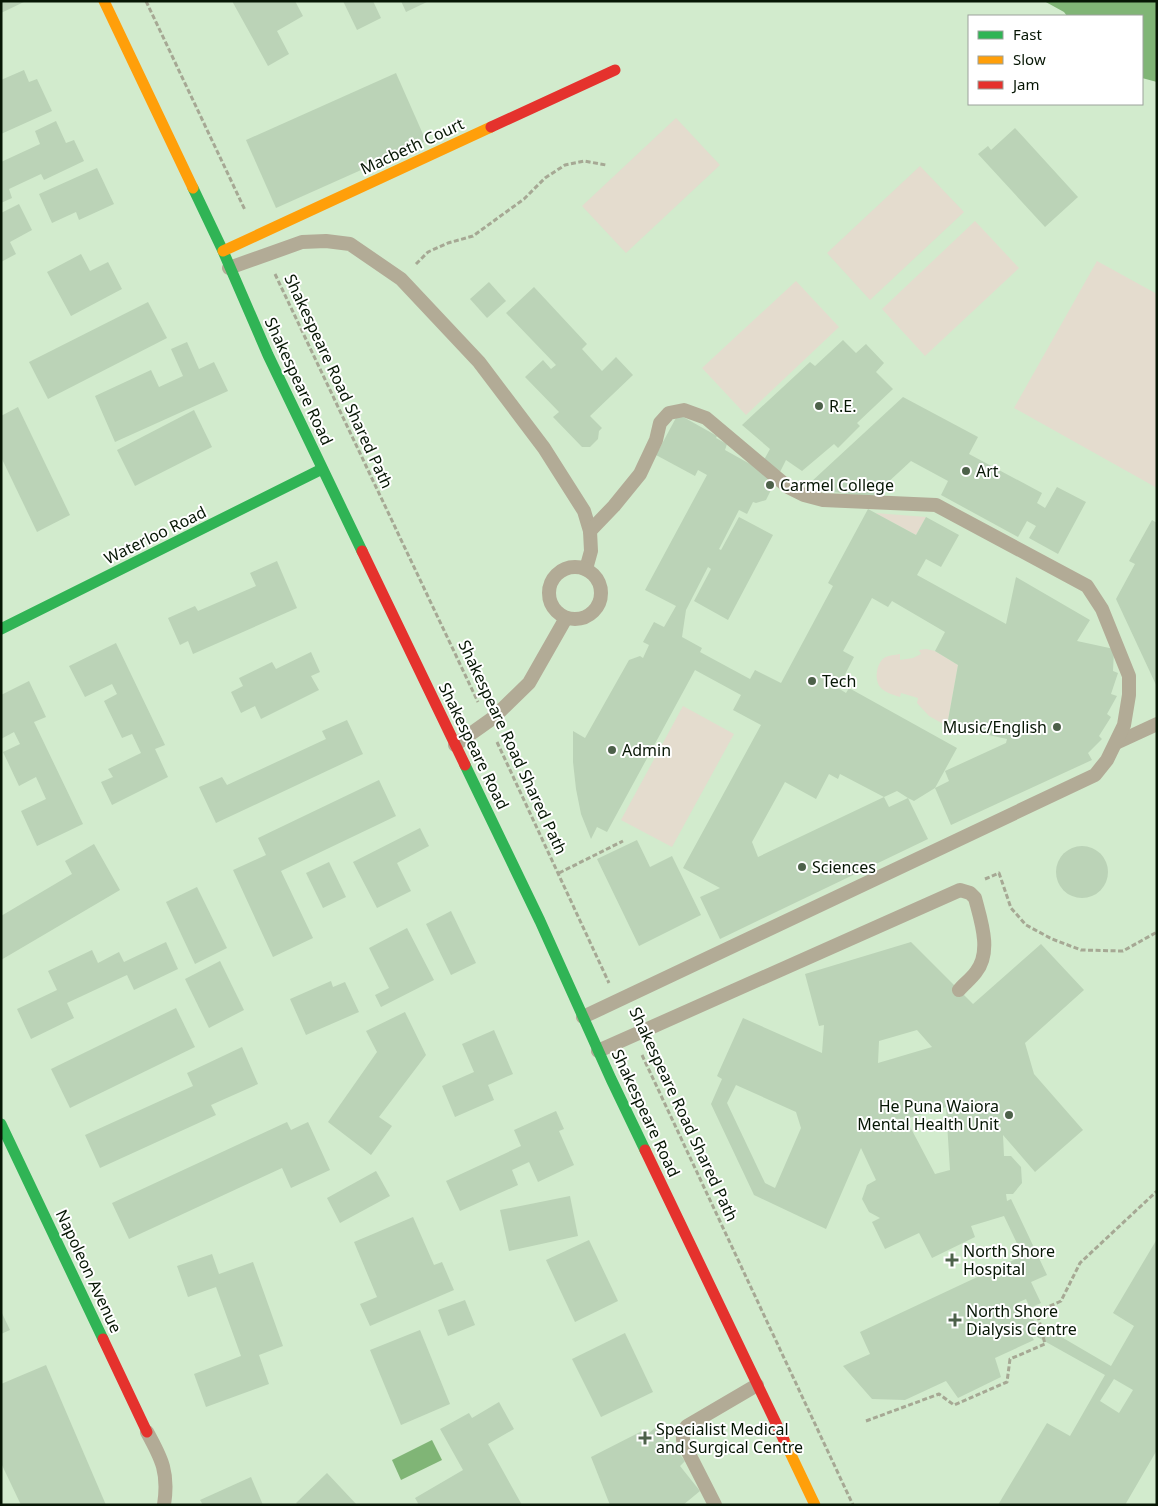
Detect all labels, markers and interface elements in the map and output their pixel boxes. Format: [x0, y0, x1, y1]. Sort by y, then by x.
legend [968, 15, 1143, 105]
text: Fast [1013, 24, 1042, 44]
text: Slow [1013, 49, 1046, 69]
text: Jam [1011, 74, 1040, 94]
street label: Macbeth Court [357, 112, 468, 180]
street label: Shakespeare Road Shared Path [280, 270, 398, 492]
street label: Shakespeare Road [260, 314, 338, 448]
place label: R.E. [829, 395, 856, 417]
marker: R.E. [813, 400, 825, 412]
place label: Art [976, 460, 999, 482]
marker: Art [960, 465, 972, 477]
place label: Carmel College [780, 474, 894, 496]
marker: Carmel College [764, 479, 776, 491]
street label: Waterloo Road [100, 501, 210, 569]
street label: Shakespeare Road Shared Path [454, 636, 572, 858]
place label: Tech [822, 670, 856, 692]
marker: Tech [806, 675, 818, 687]
street label: Shakespeare Road [434, 679, 514, 813]
place label: Music/English [943, 716, 1047, 738]
marker: Music/English [1051, 721, 1063, 733]
place label: Admin [622, 739, 671, 761]
marker: Admin [606, 744, 618, 756]
place label: Sciences [812, 856, 876, 878]
marker: Sciences [796, 861, 808, 873]
street label: Shakespeare Road Shared Path [625, 1003, 743, 1225]
street label: Shakespeare Road [607, 1046, 685, 1180]
place label: He Puna Waiora Mental Health Unit [857, 1095, 999, 1135]
marker: He Puna Waiora Mental Health Unit [1003, 1109, 1015, 1121]
street label: Napoleon Avenue [51, 1206, 127, 1336]
place label: North Shore Hospital [963, 1240, 1055, 1280]
marker: North Shore Hospital [945, 1253, 959, 1267]
place label: North Shore Dialysis Centre [966, 1300, 1077, 1340]
marker: North Shore Dialysis Centre [948, 1313, 962, 1327]
place label: Specialist Medical and Surgical Centre [656, 1418, 803, 1458]
marker: Specialist Medical and Surgical Centre [638, 1431, 652, 1445]

